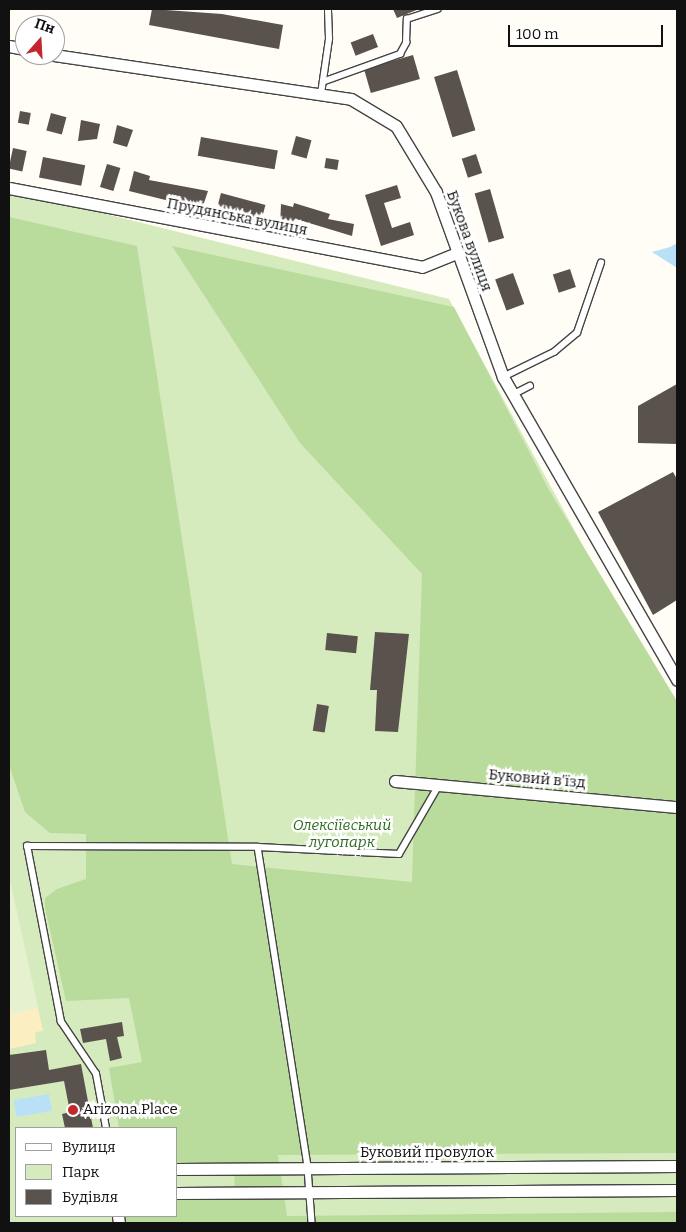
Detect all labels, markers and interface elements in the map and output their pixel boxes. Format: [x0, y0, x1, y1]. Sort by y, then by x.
north arrow [15, 15, 65, 65]
text: Пн [32, 15, 57, 38]
scale bar [511, 15, 666, 47]
text: 100 m [516, 25, 559, 43]
street label: Букова вулиця [442, 188, 496, 294]
street label: Прудянська вулиця [165, 195, 309, 239]
street label: Буковий в'їзд [488, 766, 586, 792]
park label: Олексіївський лугопарк [293, 816, 391, 851]
place label: Arizona.Place [83, 1101, 178, 1119]
marker: Arizona.Place [67, 1104, 79, 1116]
legend [15, 1127, 178, 1217]
text: Вулиця [62, 1138, 116, 1156]
street label: Буковий провулок [360, 1144, 494, 1162]
text: Парк [62, 1163, 99, 1181]
text: Будівля [62, 1188, 118, 1206]

